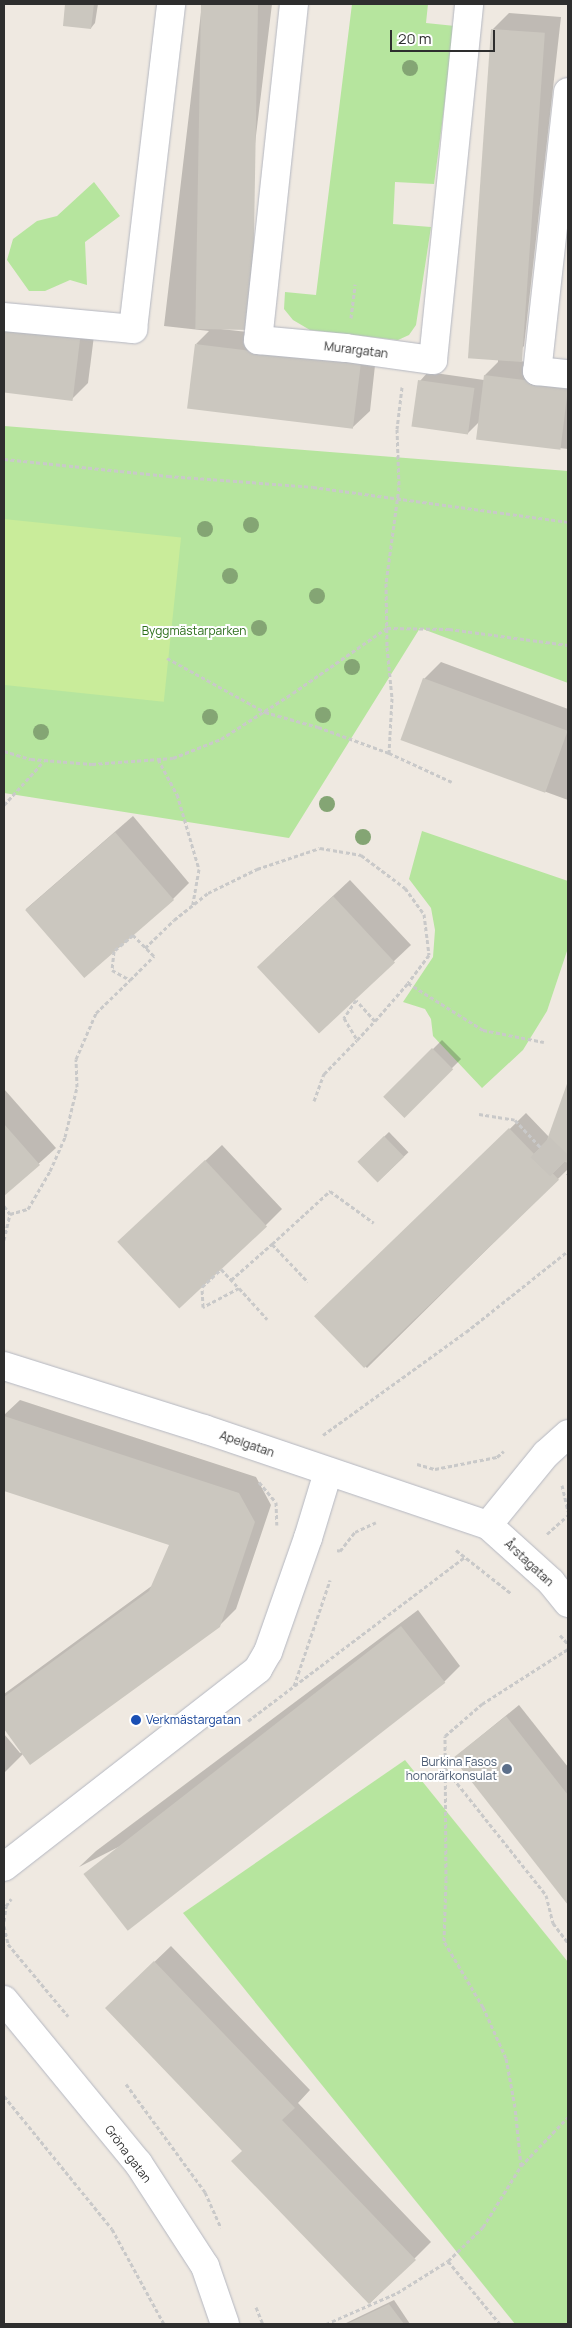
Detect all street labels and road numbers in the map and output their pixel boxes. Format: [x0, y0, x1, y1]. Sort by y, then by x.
street label: Murargatan [323, 339, 389, 361]
street label: Apelgatan [218, 1428, 276, 1460]
street label: Årstagatan [501, 1537, 557, 1589]
street label: Gröna gatan [102, 2122, 154, 2186]

